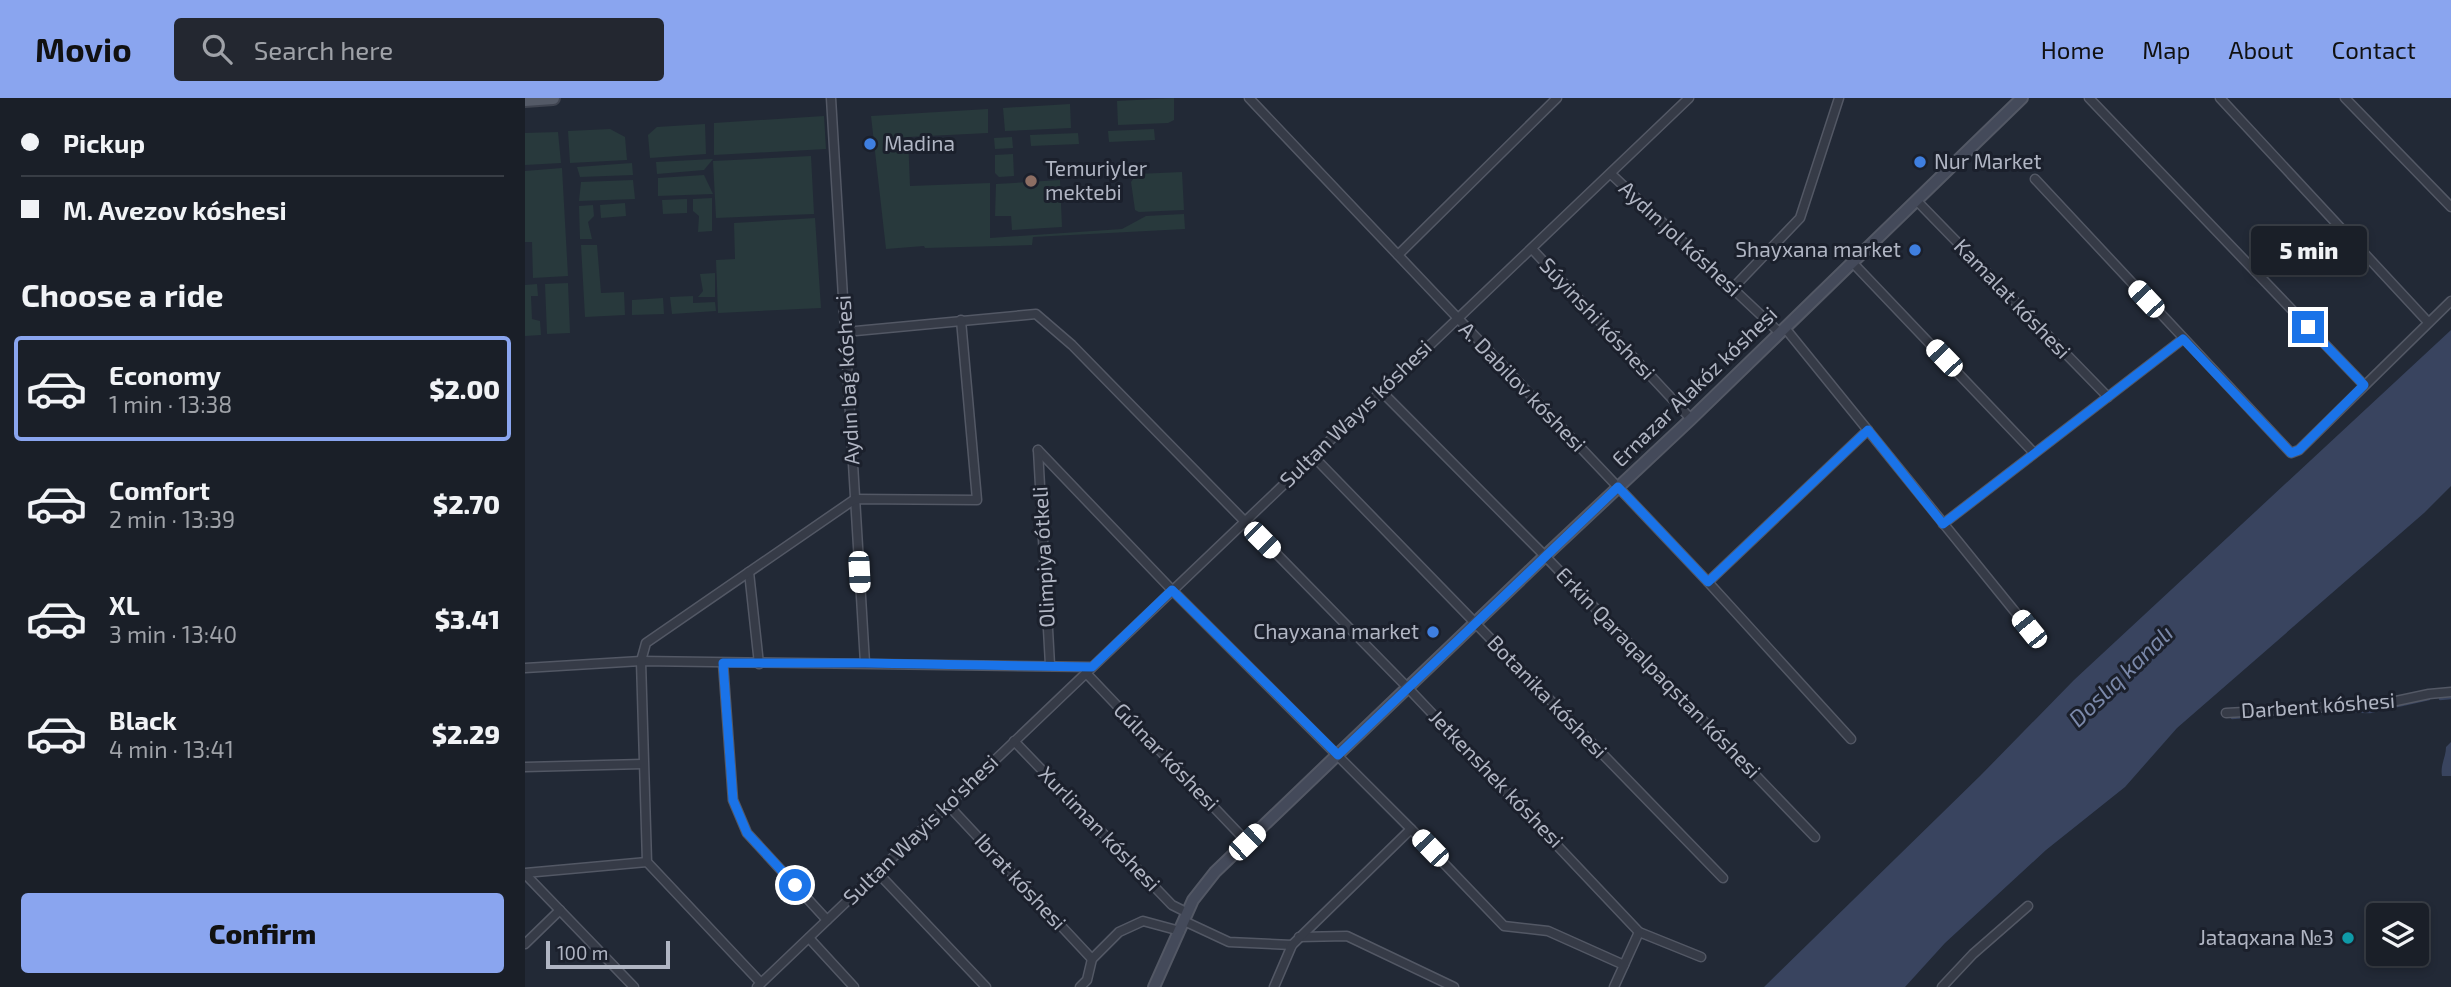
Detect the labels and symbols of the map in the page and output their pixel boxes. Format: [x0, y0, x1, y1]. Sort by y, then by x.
place label: Madina [884, 130, 955, 155]
marker: Madina [862, 136, 878, 152]
place label: Nur Market [1934, 148, 2041, 173]
marker: Nur Market [1912, 154, 1928, 170]
place label: Temuriyler mektebi [1045, 155, 1148, 204]
marker: Temuriyler mektebi [1023, 173, 1039, 189]
street label: Aydın jol kóshesi [1614, 175, 1747, 302]
callout: 5 min [2250, 226, 2366, 274]
street label: Kamalat kóshesi [1950, 233, 2076, 363]
place label: Shayxana market [1735, 236, 1901, 261]
marker: Shayxana market [1907, 242, 1923, 258]
street label: Súyinshi kóshesi [1535, 252, 1661, 384]
car [2124, 276, 2169, 322]
street label: Aydın baǵ kóshesi [830, 295, 863, 466]
street label: Ernazar Alakóz kóshesi [1606, 301, 1781, 471]
route end [2292, 311, 2324, 343]
street label: A. Dabilov kóshesi [1455, 316, 1591, 456]
street label: Sultan Wayıs kóshesi [1274, 334, 1436, 492]
car [1922, 336, 1967, 380]
street label: Olimpiya ótkeli [1026, 486, 1059, 628]
car [1240, 518, 1285, 562]
car [848, 550, 871, 594]
street label: Erkin Qaraqalpaqstan kóshesi [1551, 561, 1766, 783]
car [2008, 606, 2051, 652]
place label: Chayxana market [1253, 618, 1419, 643]
water label: Doslıq kanalı [2062, 619, 2178, 732]
marker: Chayxana market [1425, 624, 1441, 640]
street label: Botanika kóshesi [1483, 629, 1613, 763]
street label: Darbent kóshesi [2240, 687, 2396, 722]
street label: Gúlnar kóshesi [1109, 697, 1225, 815]
street label: Jetkenshek kóshesi [1425, 704, 1569, 852]
street label: Sultan Wayis ko'shesi [837, 749, 1002, 909]
street label: Xurliman kóshesi [1034, 760, 1166, 896]
car [1225, 820, 1270, 864]
car [1408, 826, 1453, 870]
street label: Ibrat kóshesi [970, 828, 1072, 934]
route start [779, 869, 811, 901]
place label: Jataqxana №3 [2199, 924, 2334, 949]
marker: Jataqxana №3 [2340, 930, 2356, 946]
scale bar [546, 938, 670, 970]

